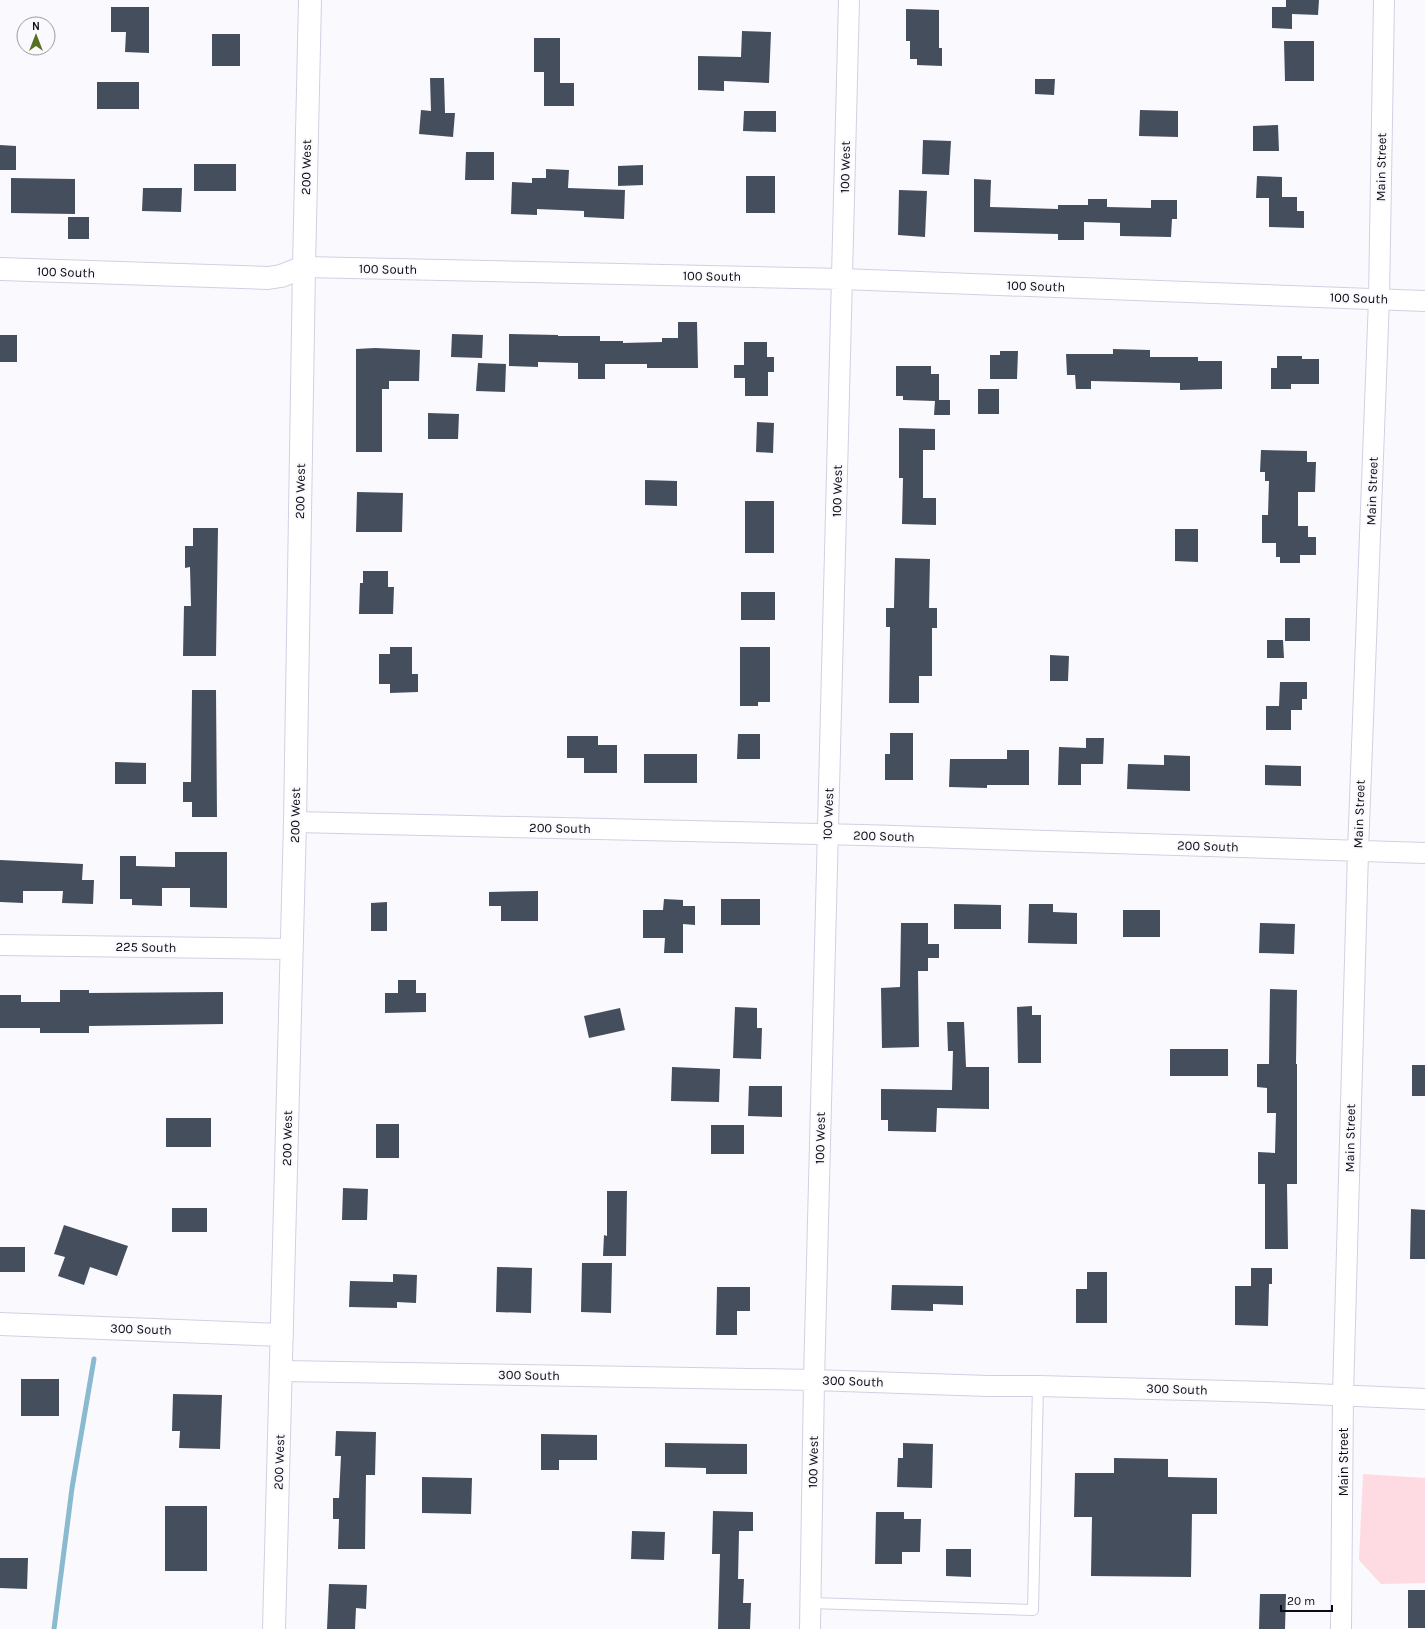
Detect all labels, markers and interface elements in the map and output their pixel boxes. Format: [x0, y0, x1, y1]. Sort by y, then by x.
north arrow [16, 16, 56, 56]
text: N [32, 20, 40, 33]
street label: Main Street [1373, 132, 1389, 201]
street label: 200 West [298, 139, 314, 195]
street label: 100 West [837, 141, 853, 193]
street label: 100 South [359, 261, 417, 277]
street label: 100 South [37, 263, 95, 281]
street label: 100 South [683, 268, 741, 284]
street label: 100 South [1007, 277, 1065, 295]
street label: 100 South [1330, 289, 1388, 307]
street label: Main Street [1363, 456, 1381, 526]
street label: 200 West [292, 463, 308, 519]
street label: 100 West [829, 465, 845, 517]
street label: Main Street [1350, 779, 1368, 849]
street label: 200 West [287, 787, 303, 843]
street label: 100 West [820, 787, 836, 840]
street label: 200 South [529, 820, 591, 836]
street label: 200 South [853, 827, 915, 845]
street label: 200 South [1177, 837, 1239, 855]
street label: 225 South [115, 939, 177, 955]
street label: Main Street [1342, 1103, 1358, 1172]
street label: 200 West [279, 1110, 295, 1166]
street label: 100 West [812, 1112, 828, 1164]
street label: 300 South [110, 1320, 172, 1338]
street label: 300 South [498, 1367, 560, 1383]
street label: 300 South [822, 1372, 884, 1390]
street label: 300 South [1146, 1380, 1208, 1398]
street label: Main Street [1336, 1428, 1351, 1496]
street label: 200 West [271, 1434, 287, 1490]
street label: 100 West [805, 1436, 821, 1488]
scale bar [1281, 1587, 1332, 1613]
text: 20 m [1287, 1594, 1315, 1608]

